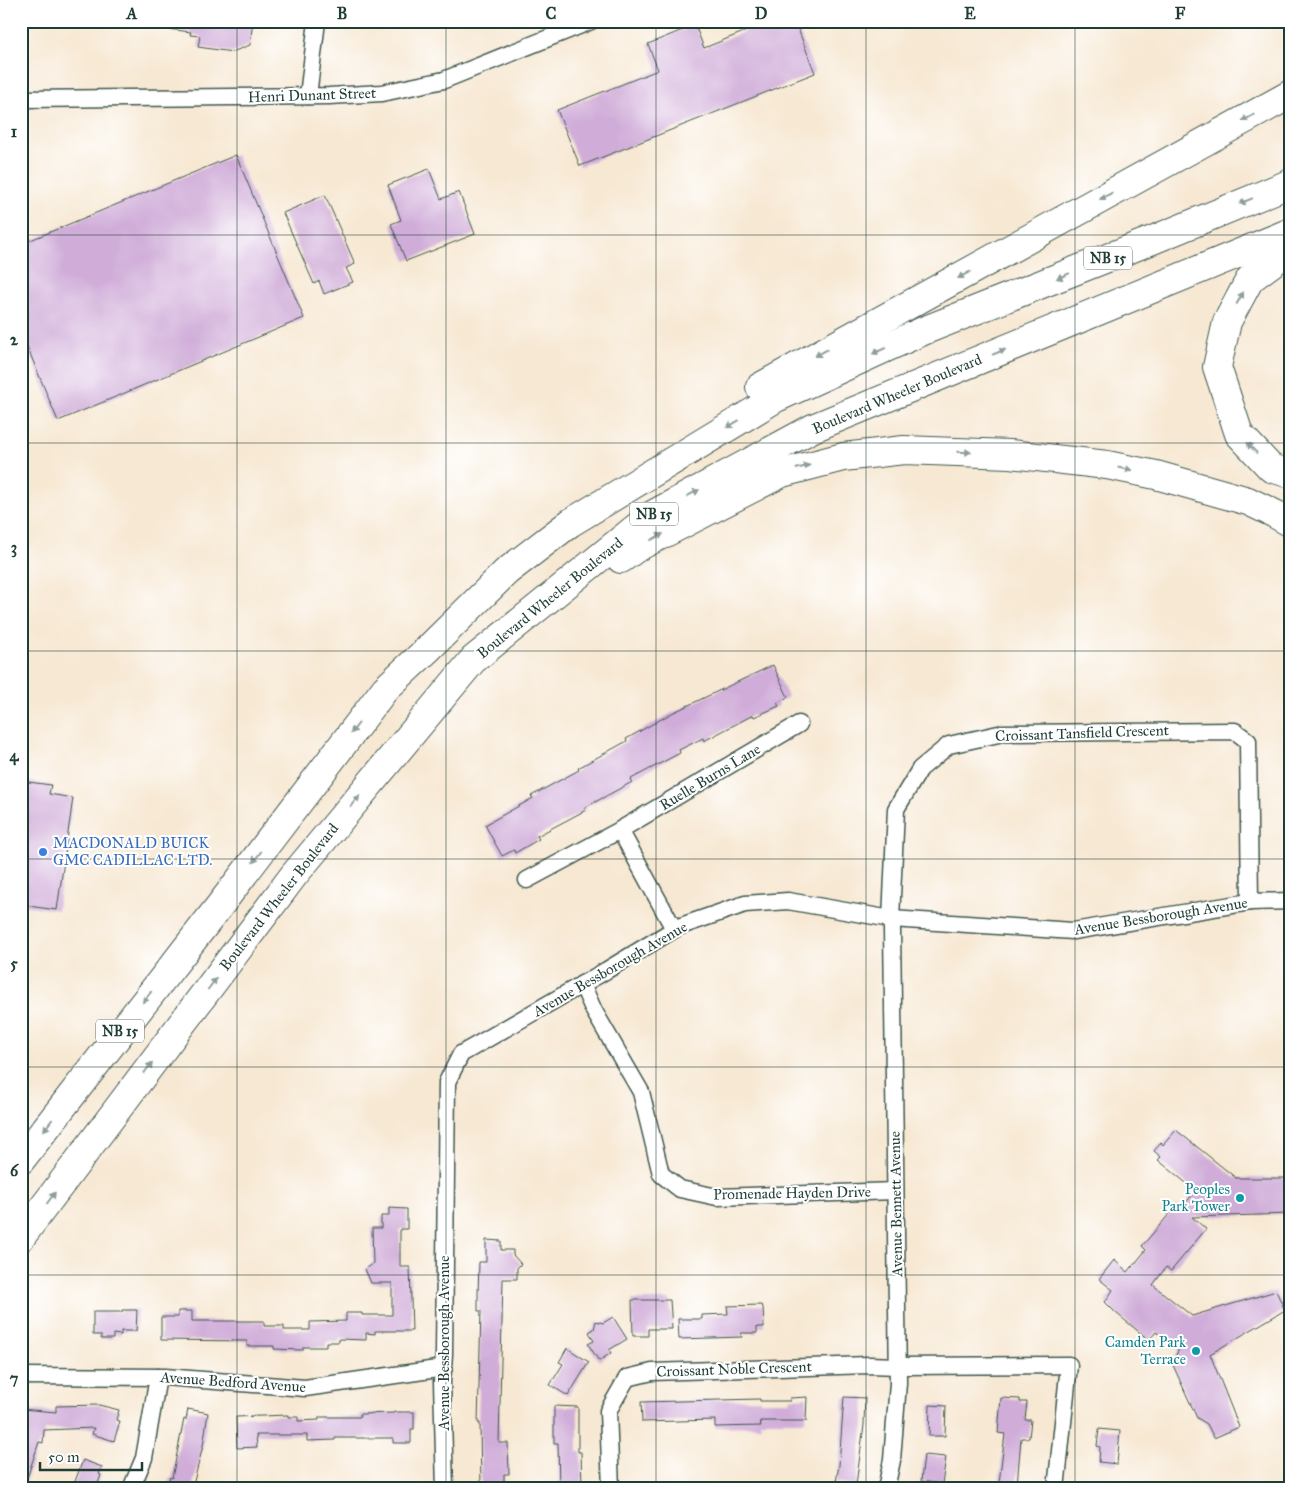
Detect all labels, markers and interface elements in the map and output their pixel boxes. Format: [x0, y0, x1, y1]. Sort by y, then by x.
text: A [126, 4, 138, 23]
text: B [337, 4, 347, 23]
text: C [546, 4, 557, 23]
text: D [755, 4, 768, 23]
text: E [964, 4, 976, 23]
text: F [1175, 4, 1186, 23]
street label: Henri Dunant Street [248, 84, 377, 106]
one-way arrow [1241, 113, 1255, 122]
text: 1 [11, 122, 18, 141]
one-way arrow [1098, 192, 1113, 200]
one-way arrow [1239, 198, 1253, 206]
road number: NB 15 [1084, 247, 1132, 270]
one-way arrow [957, 270, 970, 279]
one-way arrow [1055, 272, 1070, 280]
one-way arrow [1235, 292, 1244, 305]
text: 2 [10, 330, 19, 349]
one-way arrow [872, 348, 886, 356]
one-way arrow [992, 348, 1007, 356]
one-way arrow [814, 349, 829, 357]
street label: Boulevard Wheeler Boulevard [810, 350, 985, 438]
one-way arrow [727, 419, 740, 428]
one-way arrow [1246, 442, 1258, 454]
one-way arrow [956, 448, 972, 456]
one-way arrow [795, 463, 810, 471]
one-way arrow [1118, 465, 1134, 473]
one-way arrow [685, 489, 700, 497]
road number: NB 15 [630, 502, 678, 526]
street label: Boulevard Wheeler Boulevard [474, 533, 627, 662]
one-way arrow [650, 533, 664, 541]
text: 3 [11, 538, 17, 558]
one-way arrow [350, 721, 361, 734]
street label: Croissant Tansfield Crescent [995, 721, 1170, 745]
street label: Ruelle Burns Lane [656, 740, 764, 814]
text: 4 [10, 746, 20, 766]
one-way arrow [350, 795, 361, 808]
street label: Boulevard Wheeler Boulevard [216, 819, 342, 974]
place label: MACDONALD BUICK GMC CADILLAC LTD. [53, 834, 212, 869]
marker: MACDONALD BUICK GMC CADILLAC LTD. [37, 846, 49, 858]
one-way arrow [251, 850, 262, 863]
street label: Avenue Bessborough Avenue [1072, 893, 1249, 939]
street label: Avenue Bessborough Avenue [529, 917, 690, 1021]
text: 5 [10, 954, 18, 973]
one-way arrow [206, 978, 217, 991]
one-way arrow [142, 990, 153, 1003]
road number: NB 15 [96, 1019, 144, 1042]
one-way arrow [143, 1061, 153, 1075]
one-way arrow [42, 1118, 53, 1131]
street label: Avenue Bennett Avenue [886, 1131, 906, 1278]
text: 6 [10, 1161, 19, 1180]
place label: Peoples Park Tower [1161, 1180, 1230, 1215]
street label: Promenade Hayden Drive [713, 1183, 871, 1203]
one-way arrow [46, 1191, 56, 1205]
marker: Peoples Park Tower [1234, 1192, 1246, 1204]
street label: Avenue Bessborough Avenue [435, 1255, 453, 1432]
place label: Camden Park Terrace [1105, 1333, 1186, 1368]
marker: Camden Park Terrace [1190, 1345, 1202, 1357]
street label: Croissant Noble Crescent [656, 1357, 813, 1381]
street label: Avenue Bedford Avenue [159, 1368, 306, 1396]
text: 7 [10, 1369, 19, 1388]
scale bar [40, 1440, 142, 1472]
text: 50 m [48, 1448, 80, 1466]

